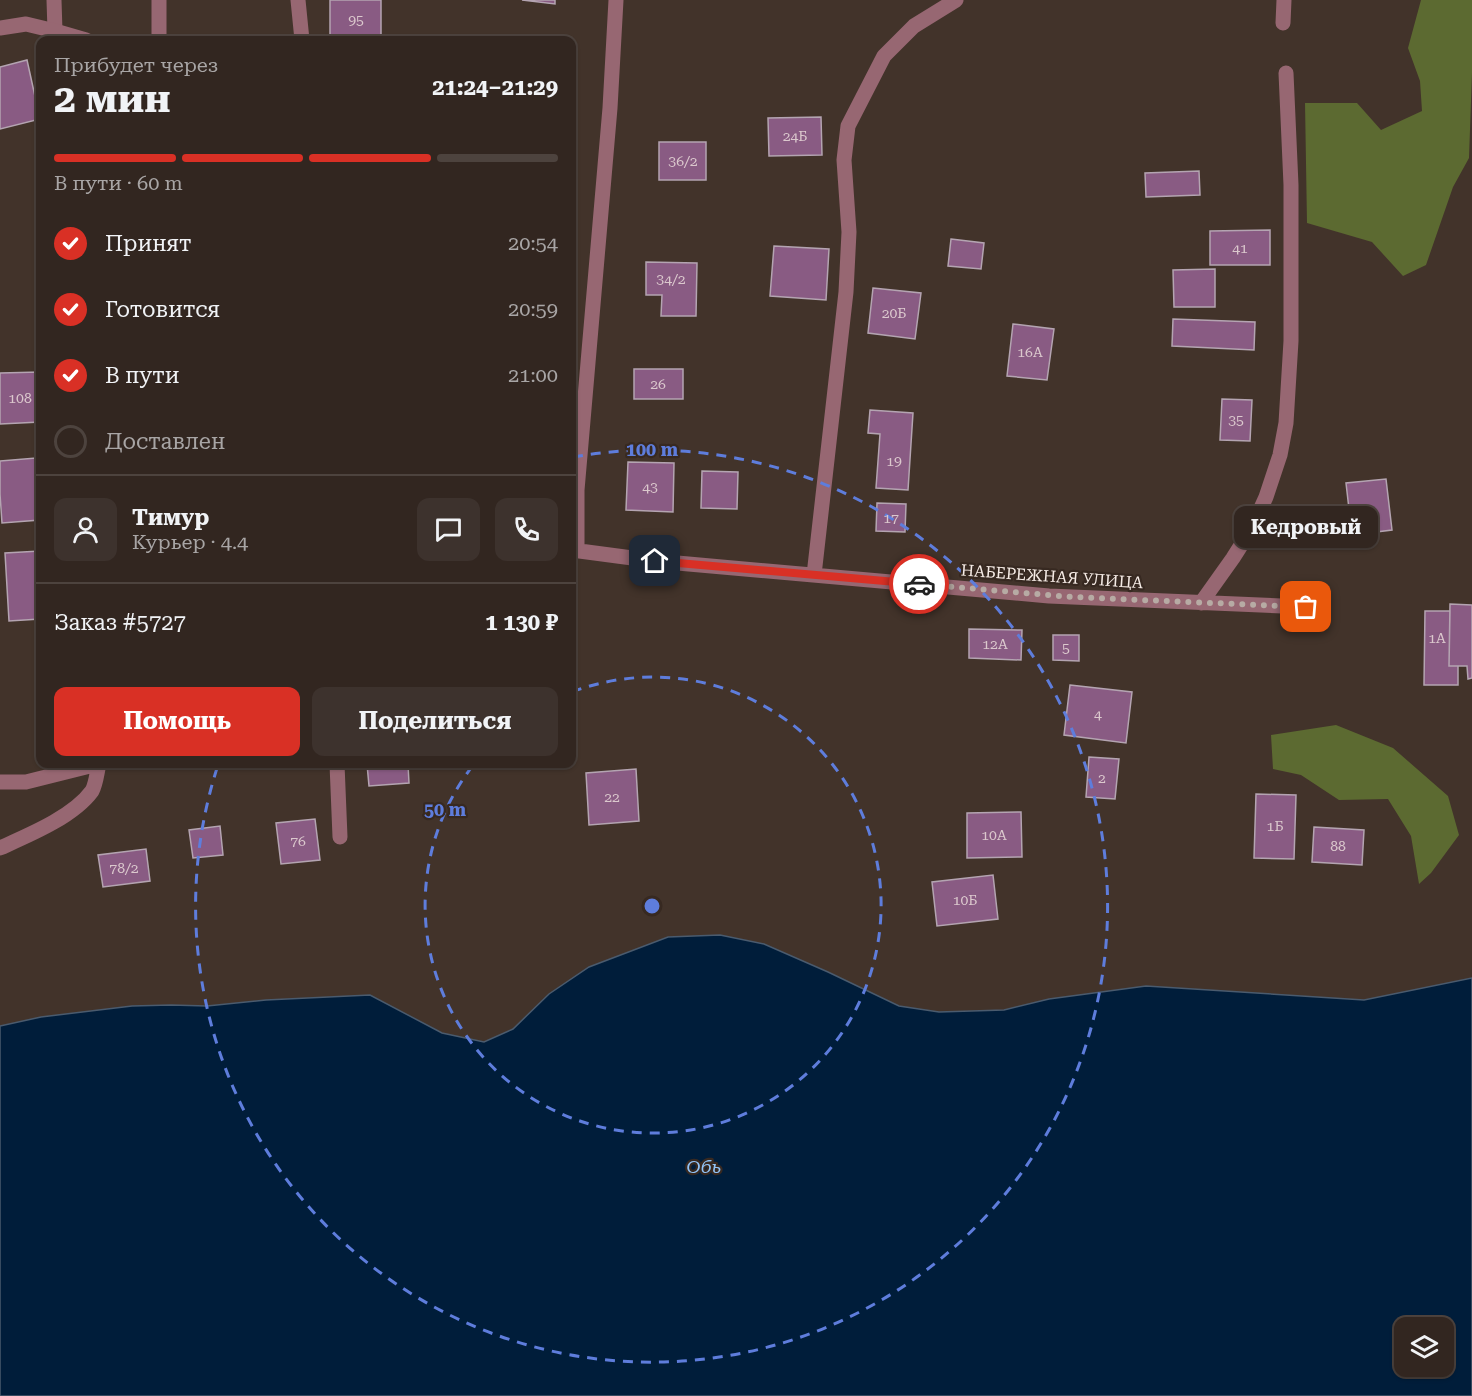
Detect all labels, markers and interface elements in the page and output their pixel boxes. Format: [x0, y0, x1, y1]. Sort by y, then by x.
house number: 95 [348, 12, 364, 28]
text: Прибудет через [54, 53, 218, 77]
text: 21:24–21:29 [432, 75, 558, 100]
text: 2 мин [54, 76, 171, 122]
house number: 24Б [783, 128, 807, 144]
house number: 36/2 [668, 153, 698, 169]
text: В пути · 60 m [54, 171, 183, 195]
icon: check [54, 227, 87, 260]
text: Принят [105, 231, 192, 256]
text: 20:54 [508, 231, 558, 255]
house number: 41 [1232, 240, 1248, 256]
house number: 34/2 [656, 271, 686, 287]
icon: check [54, 293, 87, 326]
text: Готовится [105, 297, 220, 322]
text: 20:59 [508, 297, 558, 321]
house number: 20Б [882, 305, 906, 321]
house number: 16А [1017, 344, 1043, 360]
icon: check [54, 359, 87, 392]
text: В пути [105, 363, 180, 388]
text: 21:00 [508, 363, 558, 387]
house number: 26 [650, 376, 666, 392]
house number: 108 [8, 390, 32, 406]
house number: 35 [1228, 412, 1244, 428]
text: Доставлен [105, 429, 225, 454]
text: 100 m [626, 439, 679, 460]
house number: 19 [886, 453, 902, 469]
house number: 43 [642, 479, 658, 495]
button: person [54, 498, 117, 561]
button: chat [417, 498, 480, 561]
button: phone [495, 498, 558, 561]
text: Тимур [132, 505, 209, 530]
callout: Кедровый [1234, 505, 1378, 547]
house number: 17 [883, 510, 899, 526]
text: Кедровый [1251, 515, 1361, 539]
text: Курьер · 4.4 [132, 530, 248, 554]
pin [629, 535, 680, 586]
icon: home [638, 544, 671, 577]
courier [889, 554, 949, 614]
street label: НАБЕРЕЖНАЯ УЛИЦА [960, 561, 1144, 592]
icon: car [903, 568, 936, 601]
pin [1280, 581, 1331, 632]
icon: bag [1289, 590, 1322, 623]
text: Заказ #5727 [54, 610, 186, 635]
text: 1 130 ₽ [485, 610, 558, 635]
house number: 1А [1428, 630, 1446, 646]
house number: 12А [982, 636, 1008, 652]
house number: 5 [1062, 640, 1070, 656]
button: Помощь [54, 687, 300, 756]
button: Поделиться [312, 687, 558, 756]
house number: 4 [1094, 706, 1102, 722]
house number: 2 [1098, 770, 1106, 786]
house number: 22 [604, 789, 620, 805]
text: 50 m [424, 799, 467, 820]
house number: 1Б [1267, 818, 1283, 834]
house number: 10А [981, 827, 1007, 843]
house number: 76 [290, 833, 306, 849]
house number: 88 [1330, 838, 1346, 854]
house number: 78/2 [109, 860, 139, 876]
house number: 10Б [953, 892, 977, 908]
centre of rings [642, 896, 662, 916]
water label: Обь [687, 1156, 721, 1177]
map controls [1394, 1317, 1454, 1377]
button: layers [1394, 1317, 1454, 1377]

